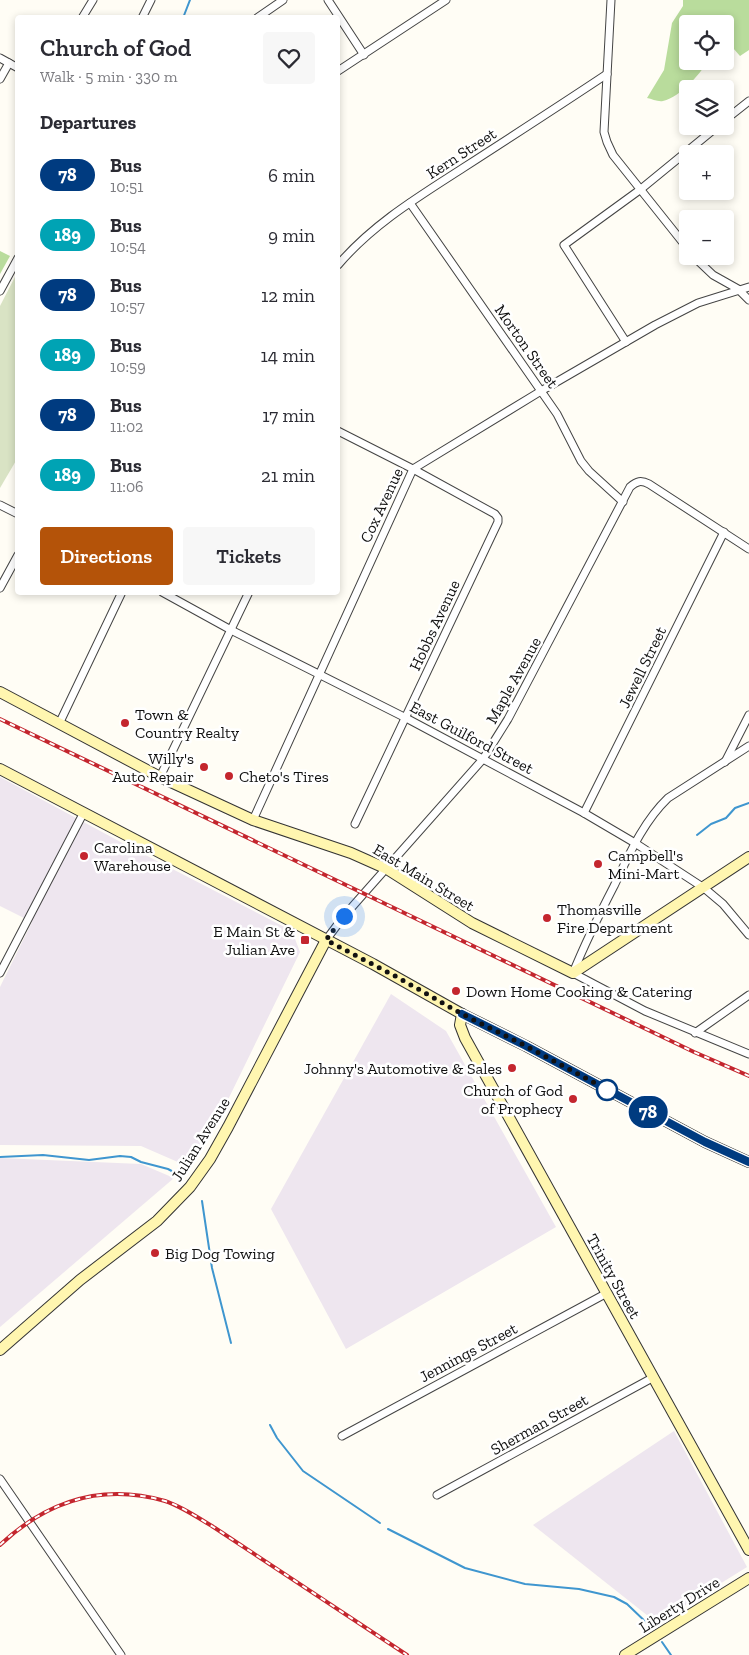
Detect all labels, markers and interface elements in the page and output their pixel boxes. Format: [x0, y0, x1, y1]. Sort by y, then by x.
map controls [679, 15, 734, 265]
button: locate [679, 15, 734, 70]
button: heart [263, 32, 315, 84]
text: Church of God [40, 33, 191, 62]
text: Walk · 5 min · 330 m [40, 67, 178, 86]
button: layers [679, 80, 734, 135]
text: Departures [40, 111, 136, 134]
street label: Kern Street [423, 124, 500, 183]
button: + [679, 145, 734, 200]
text: Bus [110, 154, 142, 177]
text: 78 [58, 164, 77, 186]
text: 6 min [268, 164, 315, 187]
text: 10:51 [110, 177, 143, 196]
button: − [679, 210, 734, 265]
text: Bus [110, 214, 142, 237]
text: 189 [54, 224, 81, 246]
text: 9 min [268, 224, 315, 247]
text: 10:54 [110, 237, 146, 256]
text: Bus [110, 274, 142, 297]
text: 78 [58, 284, 77, 306]
text: 12 min [261, 284, 315, 307]
text: 10:57 [110, 297, 145, 316]
street label: Morton Street [491, 301, 562, 392]
text: Bus [110, 334, 142, 357]
text: 189 [54, 344, 81, 366]
text: 14 min [261, 344, 315, 367]
text: 10:59 [110, 357, 146, 376]
text: Bus [110, 394, 142, 417]
text: 78 [58, 404, 77, 426]
text: 17 min [262, 404, 315, 427]
text: 11:02 [110, 417, 143, 436]
text: Bus [110, 454, 142, 477]
text: 189 [54, 464, 81, 486]
text: 21 min [261, 464, 315, 487]
street label: Cox Avenue [356, 465, 407, 546]
text: 11:06 [110, 477, 144, 496]
button: Directions [40, 527, 173, 585]
button: Tickets [183, 527, 315, 585]
street label: Hobbs Avenue [405, 577, 464, 674]
street label: Jewell Street [615, 623, 670, 711]
street label: Maple Avenue [482, 634, 545, 727]
street label: East Guilford Street [407, 697, 537, 778]
place label: Town & Country Realty [135, 705, 240, 742]
marker: Town & Country Realty [119, 717, 131, 729]
place label: Willy's Auto Repair [112, 749, 194, 786]
marker: Willy's Auto Repair [198, 761, 210, 773]
place label: Cheto's Tires [239, 767, 329, 786]
marker: Cheto's Tires [223, 770, 235, 782]
place label: Carolina Warehouse [94, 838, 171, 875]
street label: East Main Street [370, 840, 478, 915]
place label: Campbell's Mini-Mart [608, 846, 683, 883]
marker: Carolina Warehouse [78, 850, 90, 862]
marker: Campbell's Mini-Mart [592, 858, 604, 870]
place label: Thomasville Fire Department [557, 900, 673, 937]
your location [332, 904, 357, 929]
marker: Thomasville Fire Department [541, 912, 553, 924]
place label: E Main St & Julian Ave [213, 922, 295, 959]
marker: E Main St & Julian Ave [299, 934, 311, 946]
place label: Down Home Cooking & Catering [466, 982, 693, 1001]
marker: Down Home Cooking & Catering [450, 985, 462, 997]
place label: Johnny's Automotive & Sales [304, 1059, 502, 1078]
marker: Johnny's Automotive & Sales [506, 1062, 518, 1074]
unlabelled marker [596, 1079, 618, 1101]
place label: Church of God of Prophecy [463, 1081, 564, 1118]
marker: Church of God of Prophecy [567, 1093, 579, 1105]
street label: Julian Avenue [167, 1094, 234, 1185]
line badge: 78 [626, 1096, 670, 1128]
text: 78 [639, 1101, 657, 1123]
street label: Trinity Street [582, 1231, 645, 1322]
place label: Big Dog Towing [165, 1244, 275, 1263]
marker: Big Dog Towing [149, 1247, 161, 1259]
street label: Jennings Street [416, 1319, 520, 1386]
street label: Sherman Street [487, 1390, 591, 1459]
street label: Liberty Drive [636, 1572, 723, 1637]

